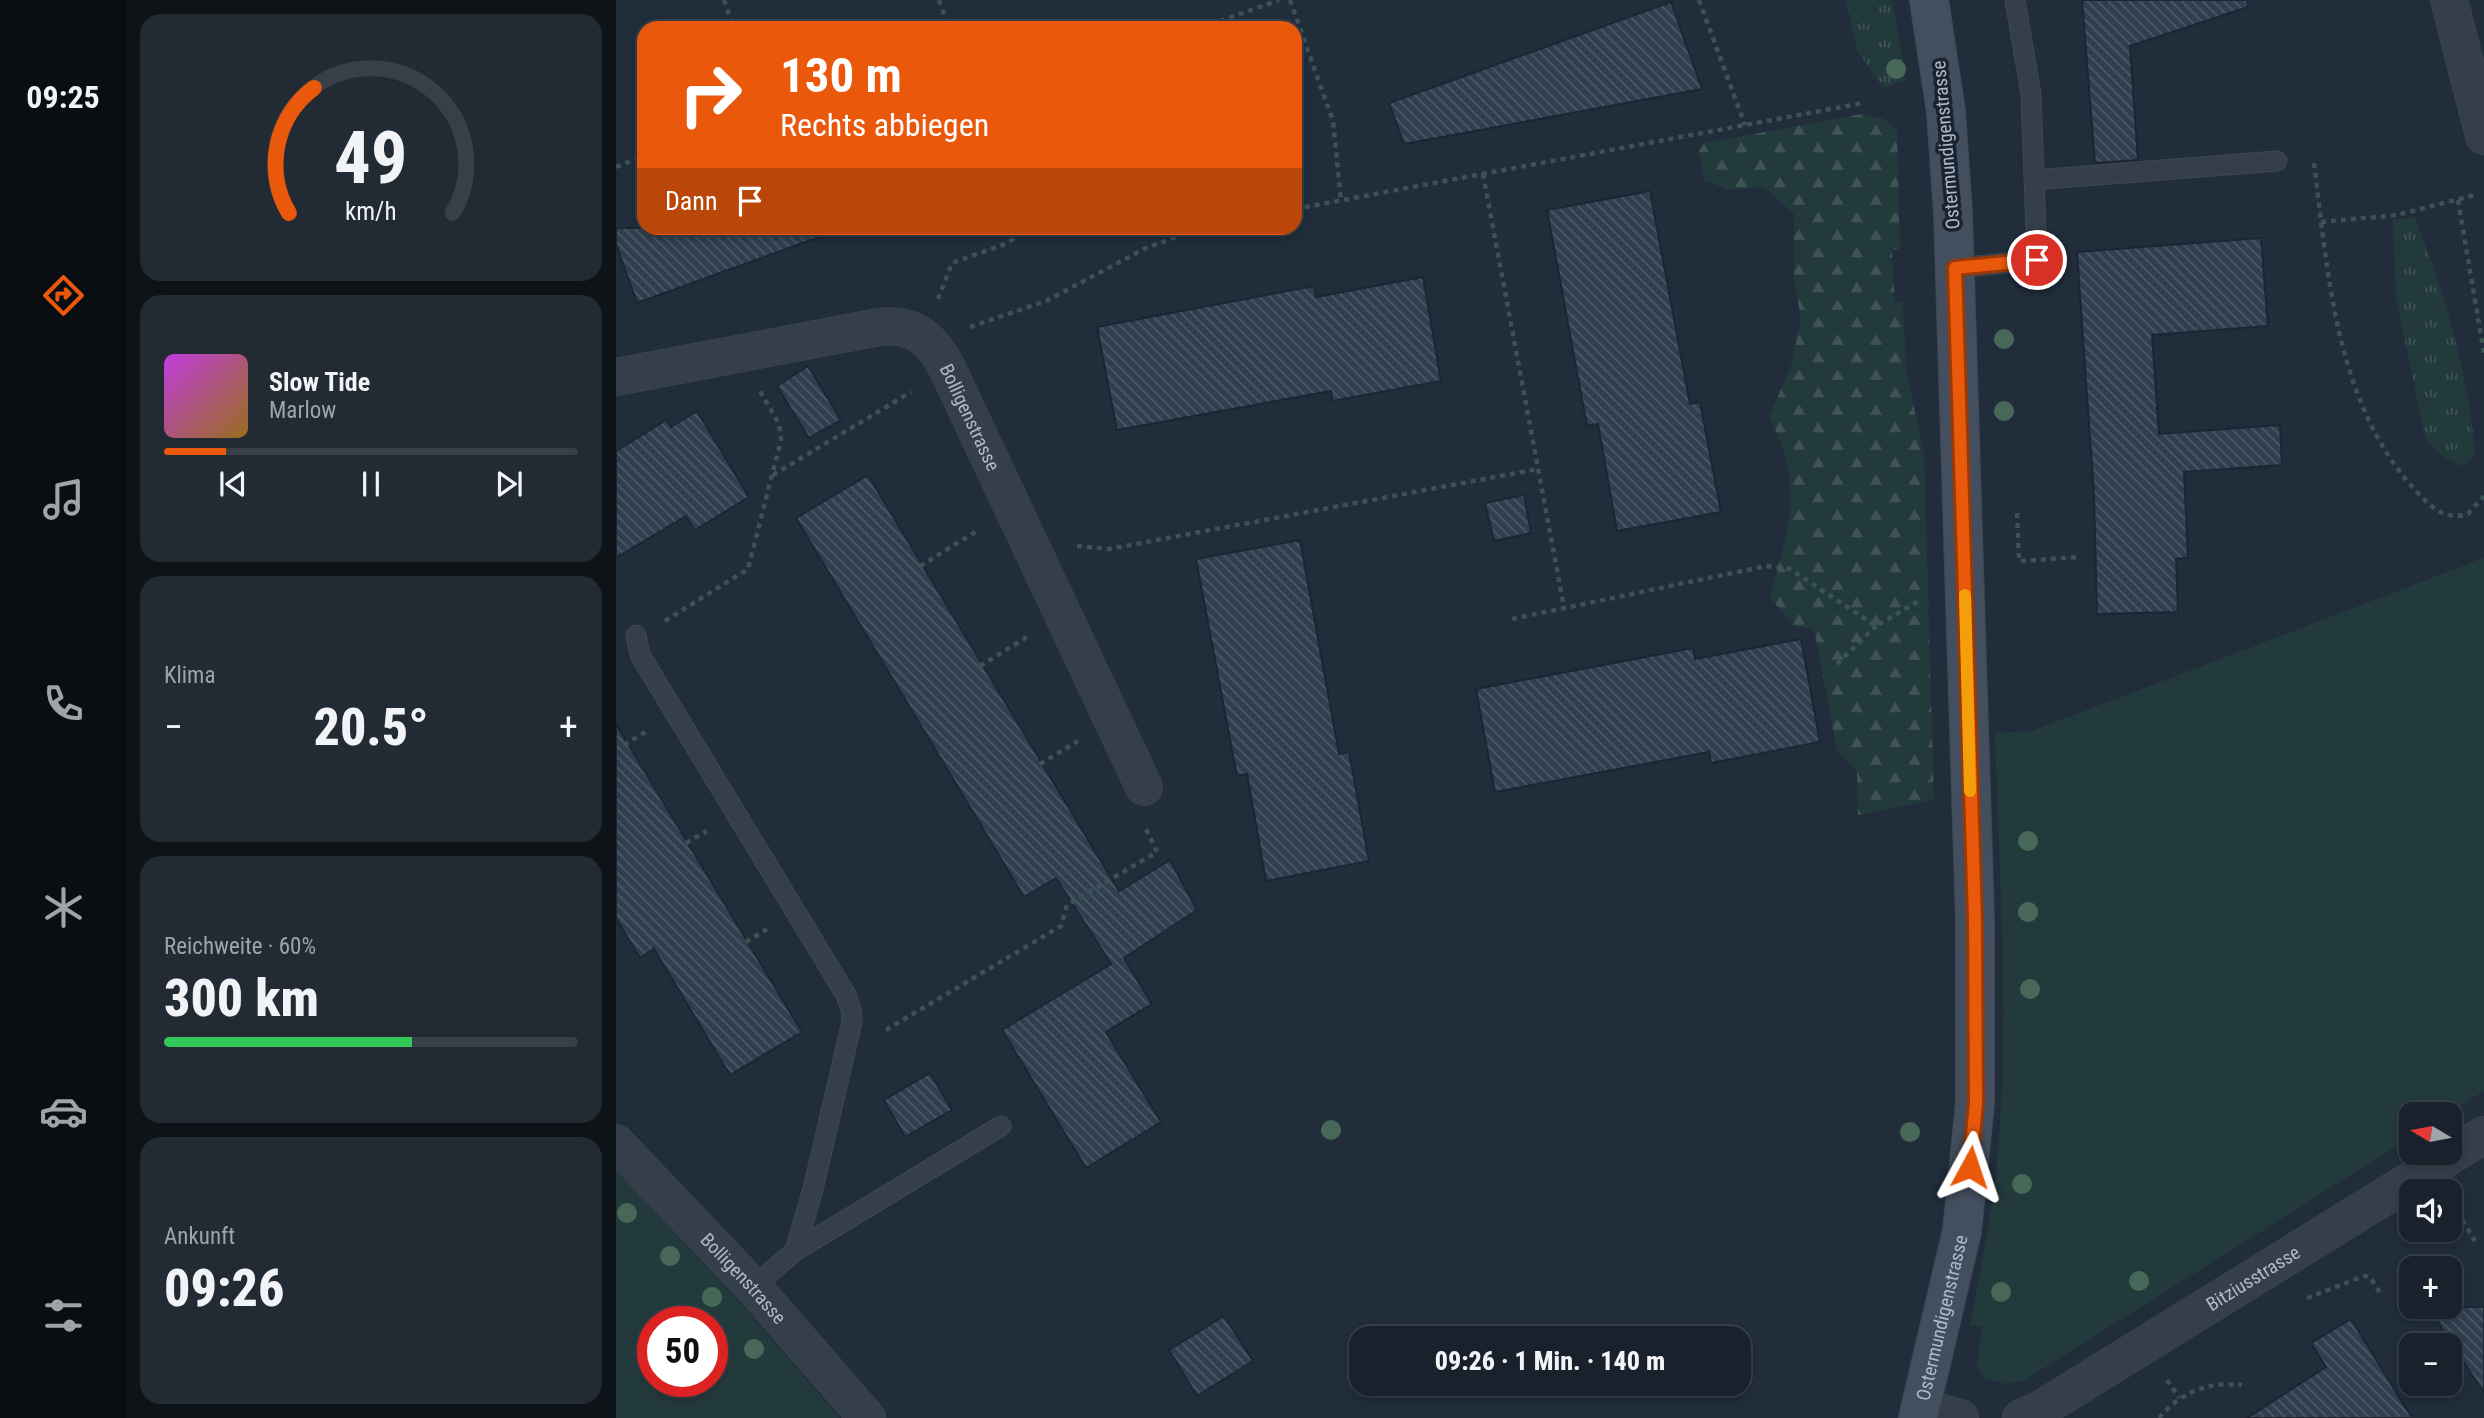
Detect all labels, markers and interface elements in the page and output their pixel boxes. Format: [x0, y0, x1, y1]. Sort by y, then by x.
text: 130 m [780, 47, 902, 104]
icon: right [665, 49, 756, 140]
street label: Ostermundigenstrasse [1927, 60, 1965, 230]
text: 09:25 [26, 78, 100, 116]
text: Rechts abbiegen [780, 106, 989, 144]
text: 49 [334, 116, 408, 202]
icon: arrive [731, 182, 769, 220]
text: Dann [665, 186, 717, 216]
text: km/h [345, 197, 397, 226]
pin [2007, 230, 2067, 290]
icon: arrive [2018, 241, 2056, 279]
icon: directions [39, 271, 88, 320]
street label: Bolligenstrasse [935, 360, 1005, 475]
text: Slow Tide [269, 367, 370, 397]
text: Marlow [269, 397, 336, 424]
icon: previous [214, 465, 252, 503]
icon: pause [352, 465, 390, 503]
icon: next [490, 465, 528, 503]
icon: music [39, 475, 88, 524]
text: Klima [164, 662, 215, 689]
icon: phone [39, 679, 88, 728]
text: 20.5° [313, 697, 429, 758]
text: − [164, 705, 183, 749]
text: + [559, 705, 578, 749]
icon: climate [39, 883, 88, 932]
text: Reichweite · 60% [164, 933, 316, 960]
text: 300 km [164, 968, 319, 1029]
icon: car [39, 1087, 88, 1136]
north arrow [2399, 1102, 2462, 1166]
map controls [2399, 1102, 2462, 1396]
position arrow [1933, 1130, 2007, 1204]
button: sound [2399, 1179, 2462, 1242]
text: Ankunft [164, 1223, 235, 1250]
street label: Bolligenstrasse [696, 1228, 791, 1329]
street label: Ostermundigenstrasse [1911, 1233, 1972, 1403]
street label: Bitziusstrasse [2202, 1240, 2304, 1316]
button: + [2399, 1256, 2462, 1319]
text: 09:26 [164, 1258, 284, 1319]
icon: filters [39, 1291, 88, 1340]
speed limit sign: 50 [637, 1306, 728, 1397]
button: − [2399, 1333, 2462, 1396]
text: 09:26 · 1 Min. · 140 m [1435, 1346, 1665, 1376]

